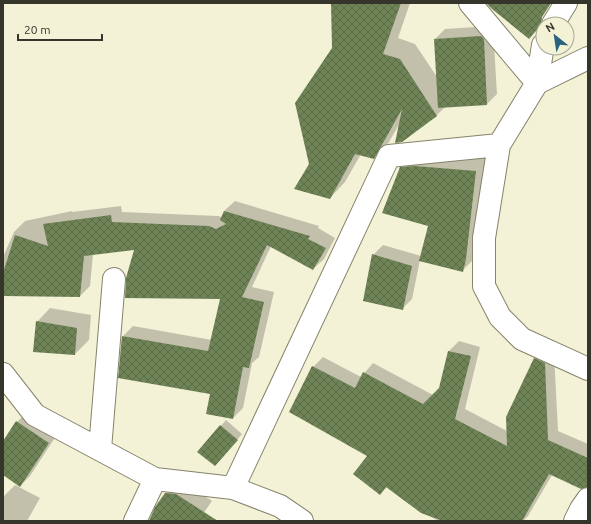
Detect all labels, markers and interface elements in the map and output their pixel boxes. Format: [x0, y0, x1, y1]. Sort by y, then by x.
scale bar [18, 16, 102, 42]
north arrow [535, 16, 575, 56]
text: N [543, 20, 557, 35]
text: 20 m [24, 23, 51, 36]

